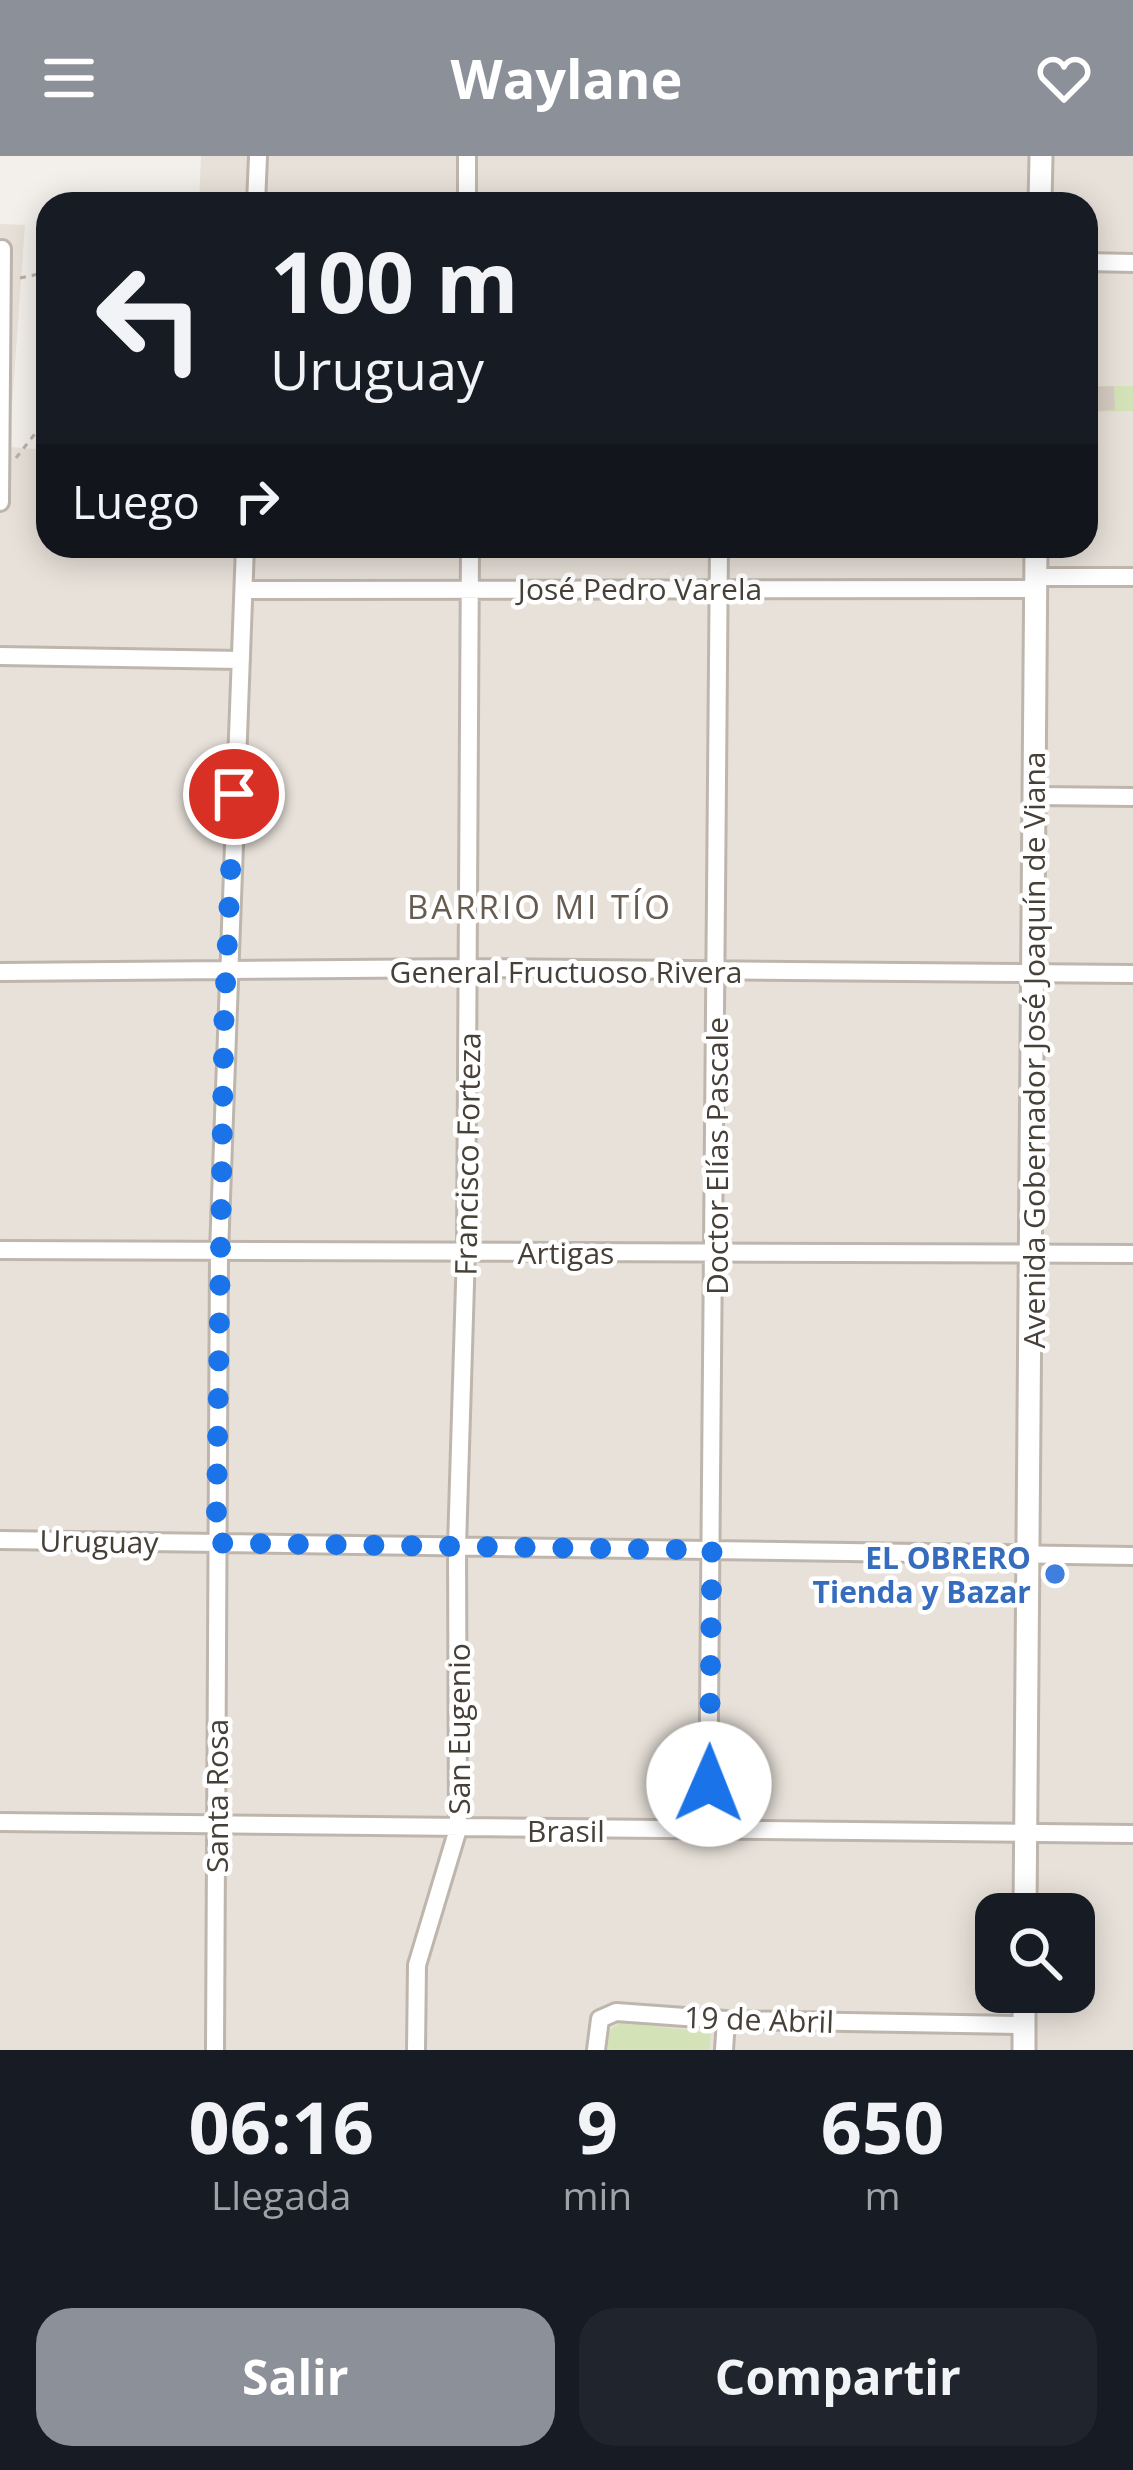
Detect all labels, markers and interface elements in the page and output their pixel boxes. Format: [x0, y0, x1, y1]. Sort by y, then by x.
text: Waylane [450, 41, 683, 115]
icon: menu [36, 45, 102, 111]
icon: heart [1031, 45, 1097, 111]
text: 100 m [270, 223, 518, 338]
icon: left [72, 240, 228, 396]
text: Uruguay [270, 332, 484, 406]
icon: right [224, 468, 290, 534]
text: Luego [72, 471, 200, 532]
street label: José Pedro Varela [515, 568, 762, 609]
pin [183, 743, 285, 845]
street label: Avenida Gobernador José Joaquín de Viana [1013, 752, 1054, 1348]
icon: arrive [201, 761, 267, 827]
district label: BARRIO MI TÍO [407, 884, 673, 929]
street label: General Fructuoso Rivera [390, 951, 742, 992]
street label: Doctor Elías Pascale [696, 1017, 737, 1295]
street label: Francisco Forteza [444, 1032, 490, 1276]
street label: Artigas [518, 1232, 614, 1273]
street label: Uruguay [39, 1519, 160, 1563]
place label: EL OBRERO Tienda y Bazar [813, 1537, 1031, 1612]
marker: EL OBRERO Tienda y Bazar [1042, 1561, 1068, 1587]
street label: San Eugenio [438, 1643, 479, 1815]
street label: Santa Rosa [196, 1719, 237, 1873]
position arrow [646, 1721, 772, 1847]
street label: Brasil [527, 1810, 605, 1851]
map controls [975, 1893, 1095, 2013]
button: search [975, 1893, 1095, 2013]
street label: 19 de Abril [683, 1996, 835, 2042]
text: 06:16 [189, 2077, 374, 2175]
text: 9 [577, 2077, 618, 2175]
text: 650 [821, 2077, 944, 2175]
text: Llegada [211, 2168, 351, 2221]
text: min [562, 2168, 632, 2221]
text: m [865, 2168, 901, 2221]
button: Salir [36, 2308, 555, 2446]
button: Compartir [579, 2308, 1097, 2446]

